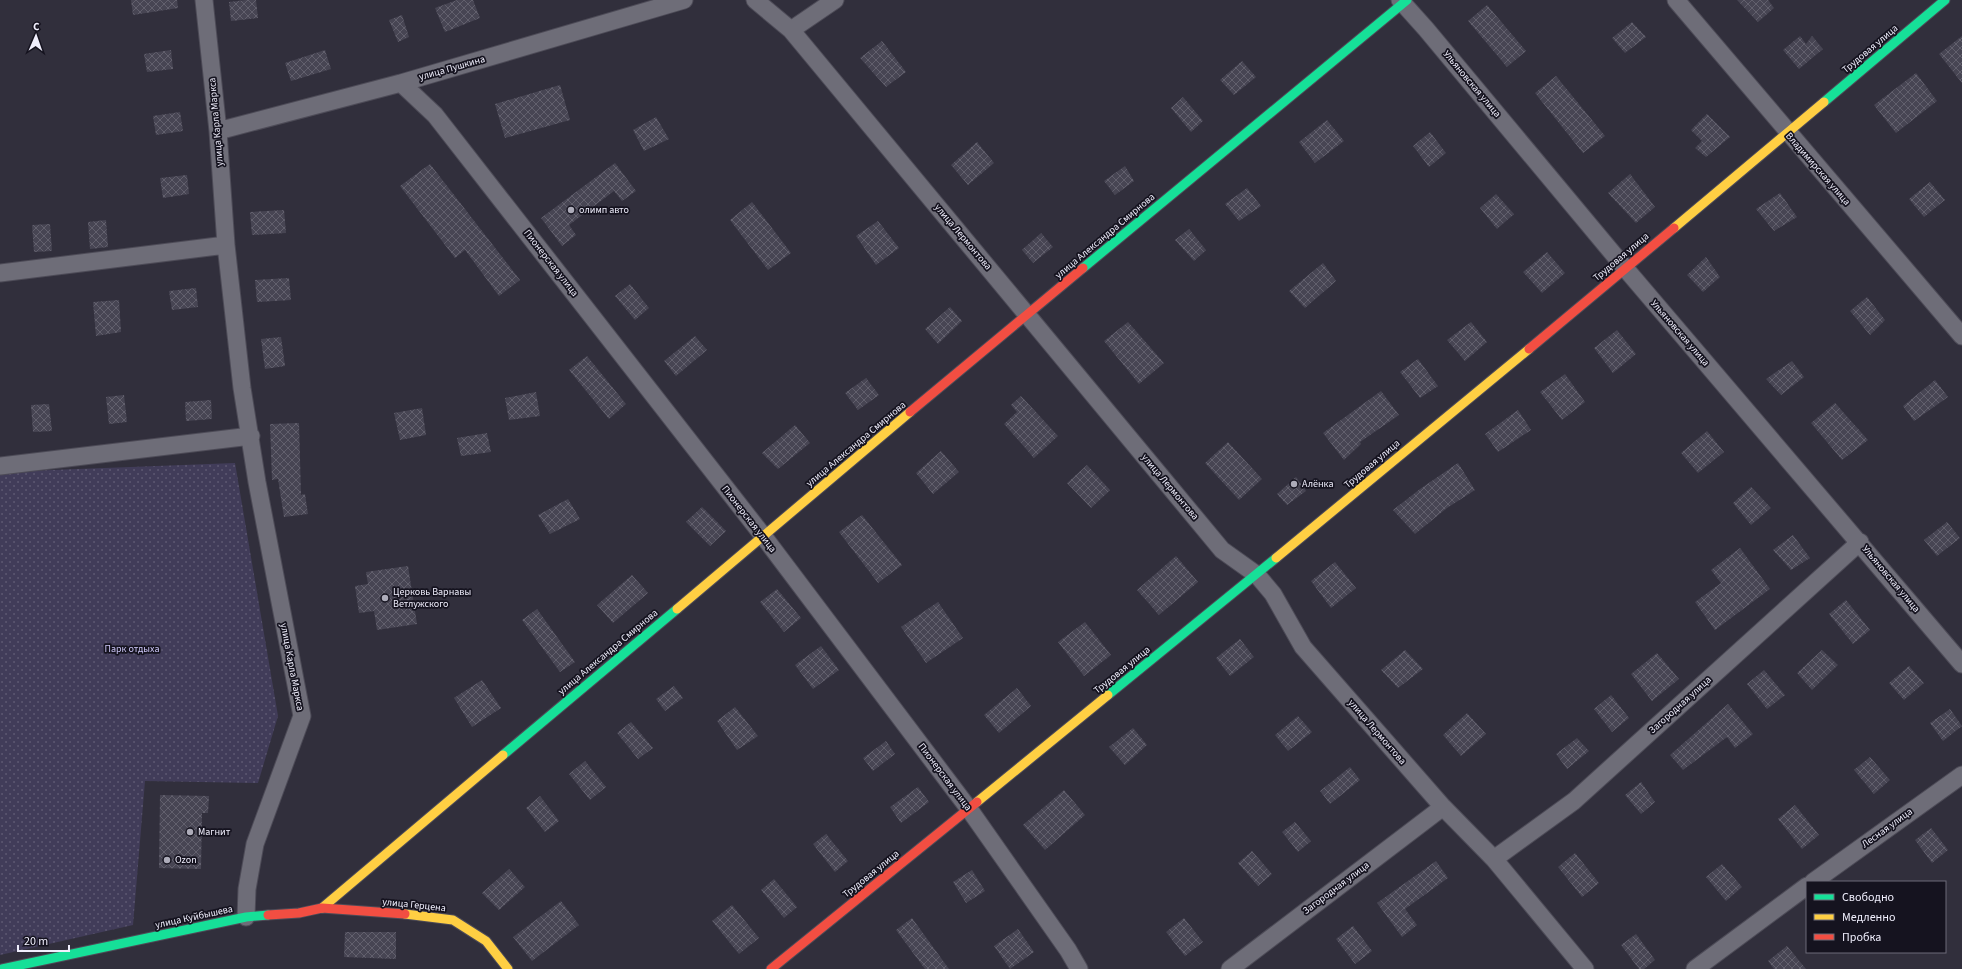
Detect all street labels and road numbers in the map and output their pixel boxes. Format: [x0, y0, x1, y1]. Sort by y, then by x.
street label: Трудовая улица [1839, 21, 1901, 77]
street label: Ульяновская улица [1440, 48, 1504, 120]
street label: улица Пушкина [417, 52, 487, 84]
street label: улица Карла Маркса [205, 77, 227, 167]
street label: Владимирская улица [1782, 129, 1854, 209]
street label: улица Александра Смирнова [1052, 190, 1158, 282]
street label: улица Лермонтова [931, 201, 995, 273]
street label: Пионерская улица [520, 227, 582, 299]
street label: Трудовая улица [1590, 229, 1652, 285]
street label: Ульяновская улица [1647, 297, 1713, 369]
street label: улица Александра Смирнова [803, 398, 909, 490]
street label: Трудовая улица [1341, 436, 1403, 492]
street label: улица Лермонтова [1138, 451, 1202, 523]
street label: Пионерская улица [718, 483, 780, 555]
street label: Ульяновская улица [1859, 543, 1923, 615]
street label: улица Александра Смирнова [555, 606, 661, 698]
street label: улица Карла Маркса [277, 622, 307, 712]
street label: Трудовая улица [1091, 643, 1153, 697]
street label: Загородная улица [1646, 673, 1714, 737]
street label: улица Лермонтова [1345, 696, 1409, 768]
street label: Пионерская улица [915, 740, 975, 814]
street label: Лесная улица [1859, 805, 1915, 851]
street label: Трудовая улица [840, 847, 902, 901]
street label: Загородная улица [1300, 858, 1372, 918]
street label: улица Герцена [382, 895, 446, 915]
street label: улица Куйбышева [154, 902, 234, 932]

